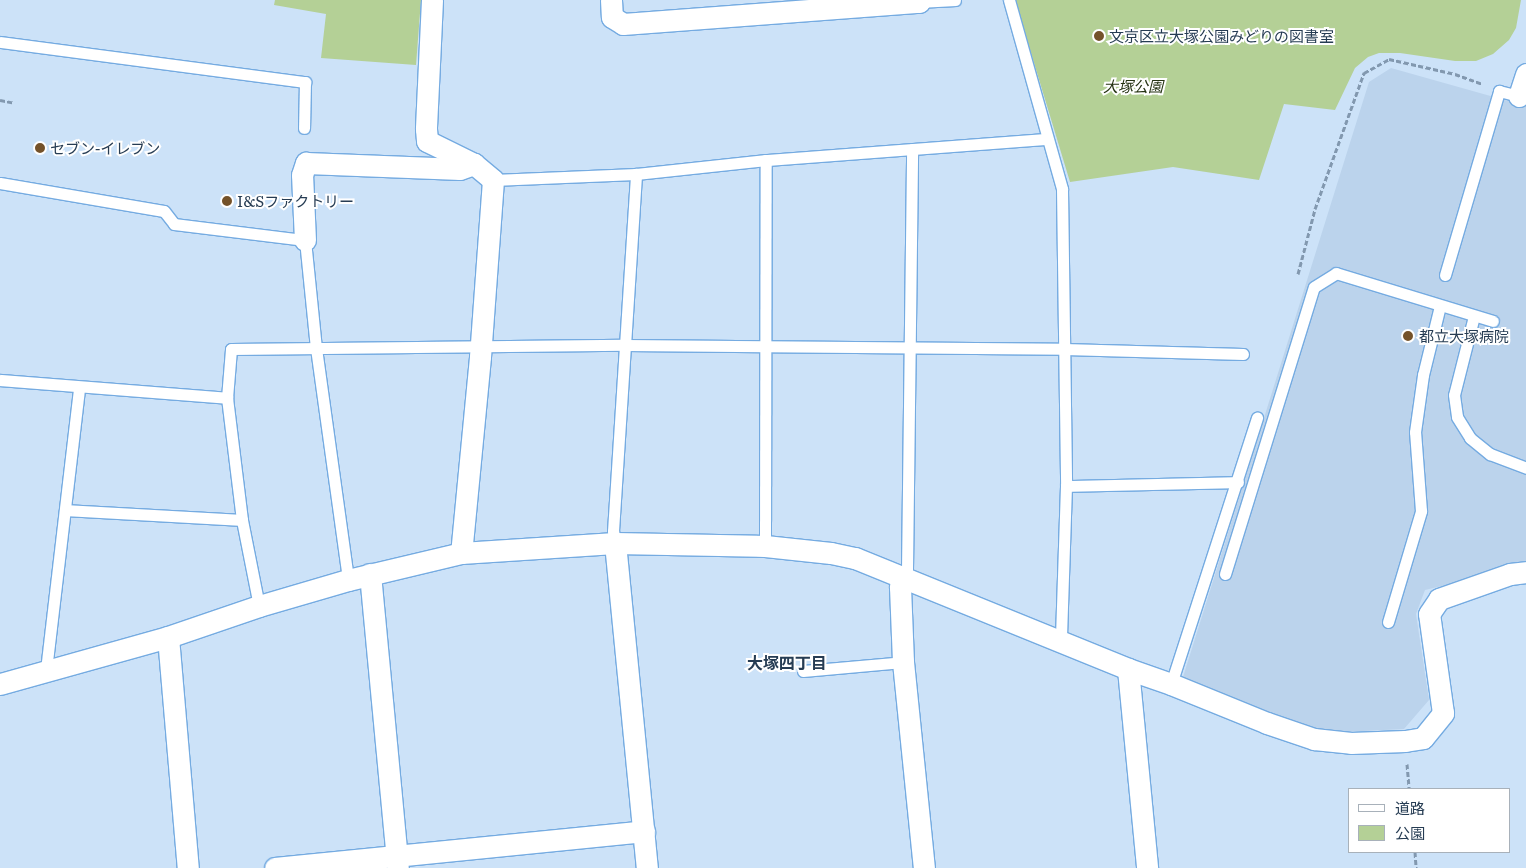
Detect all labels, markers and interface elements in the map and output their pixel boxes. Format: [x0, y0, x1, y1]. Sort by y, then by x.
place label: 文京区立大塚公園みどりの図書室 [1109, 27, 1334, 45]
marker: 文京区立大塚公園みどりの図書室 [1093, 30, 1105, 42]
park label: 大塚公園 [1103, 77, 1163, 95]
place label: セブン-イレブン [50, 139, 160, 157]
marker: セブン-イレブン [34, 142, 46, 154]
place label: I&Sファクトリー [237, 192, 354, 210]
marker: I&Sファクトリー [221, 195, 233, 207]
place label: 都立大塚病院 [1419, 327, 1509, 345]
marker: 都立大塚病院 [1401, 329, 1415, 343]
district label: 大塚四丁目 [747, 652, 827, 672]
legend [1348, 788, 1511, 853]
text: 道路 [1395, 796, 1425, 819]
text: 公園 [1395, 821, 1425, 844]

